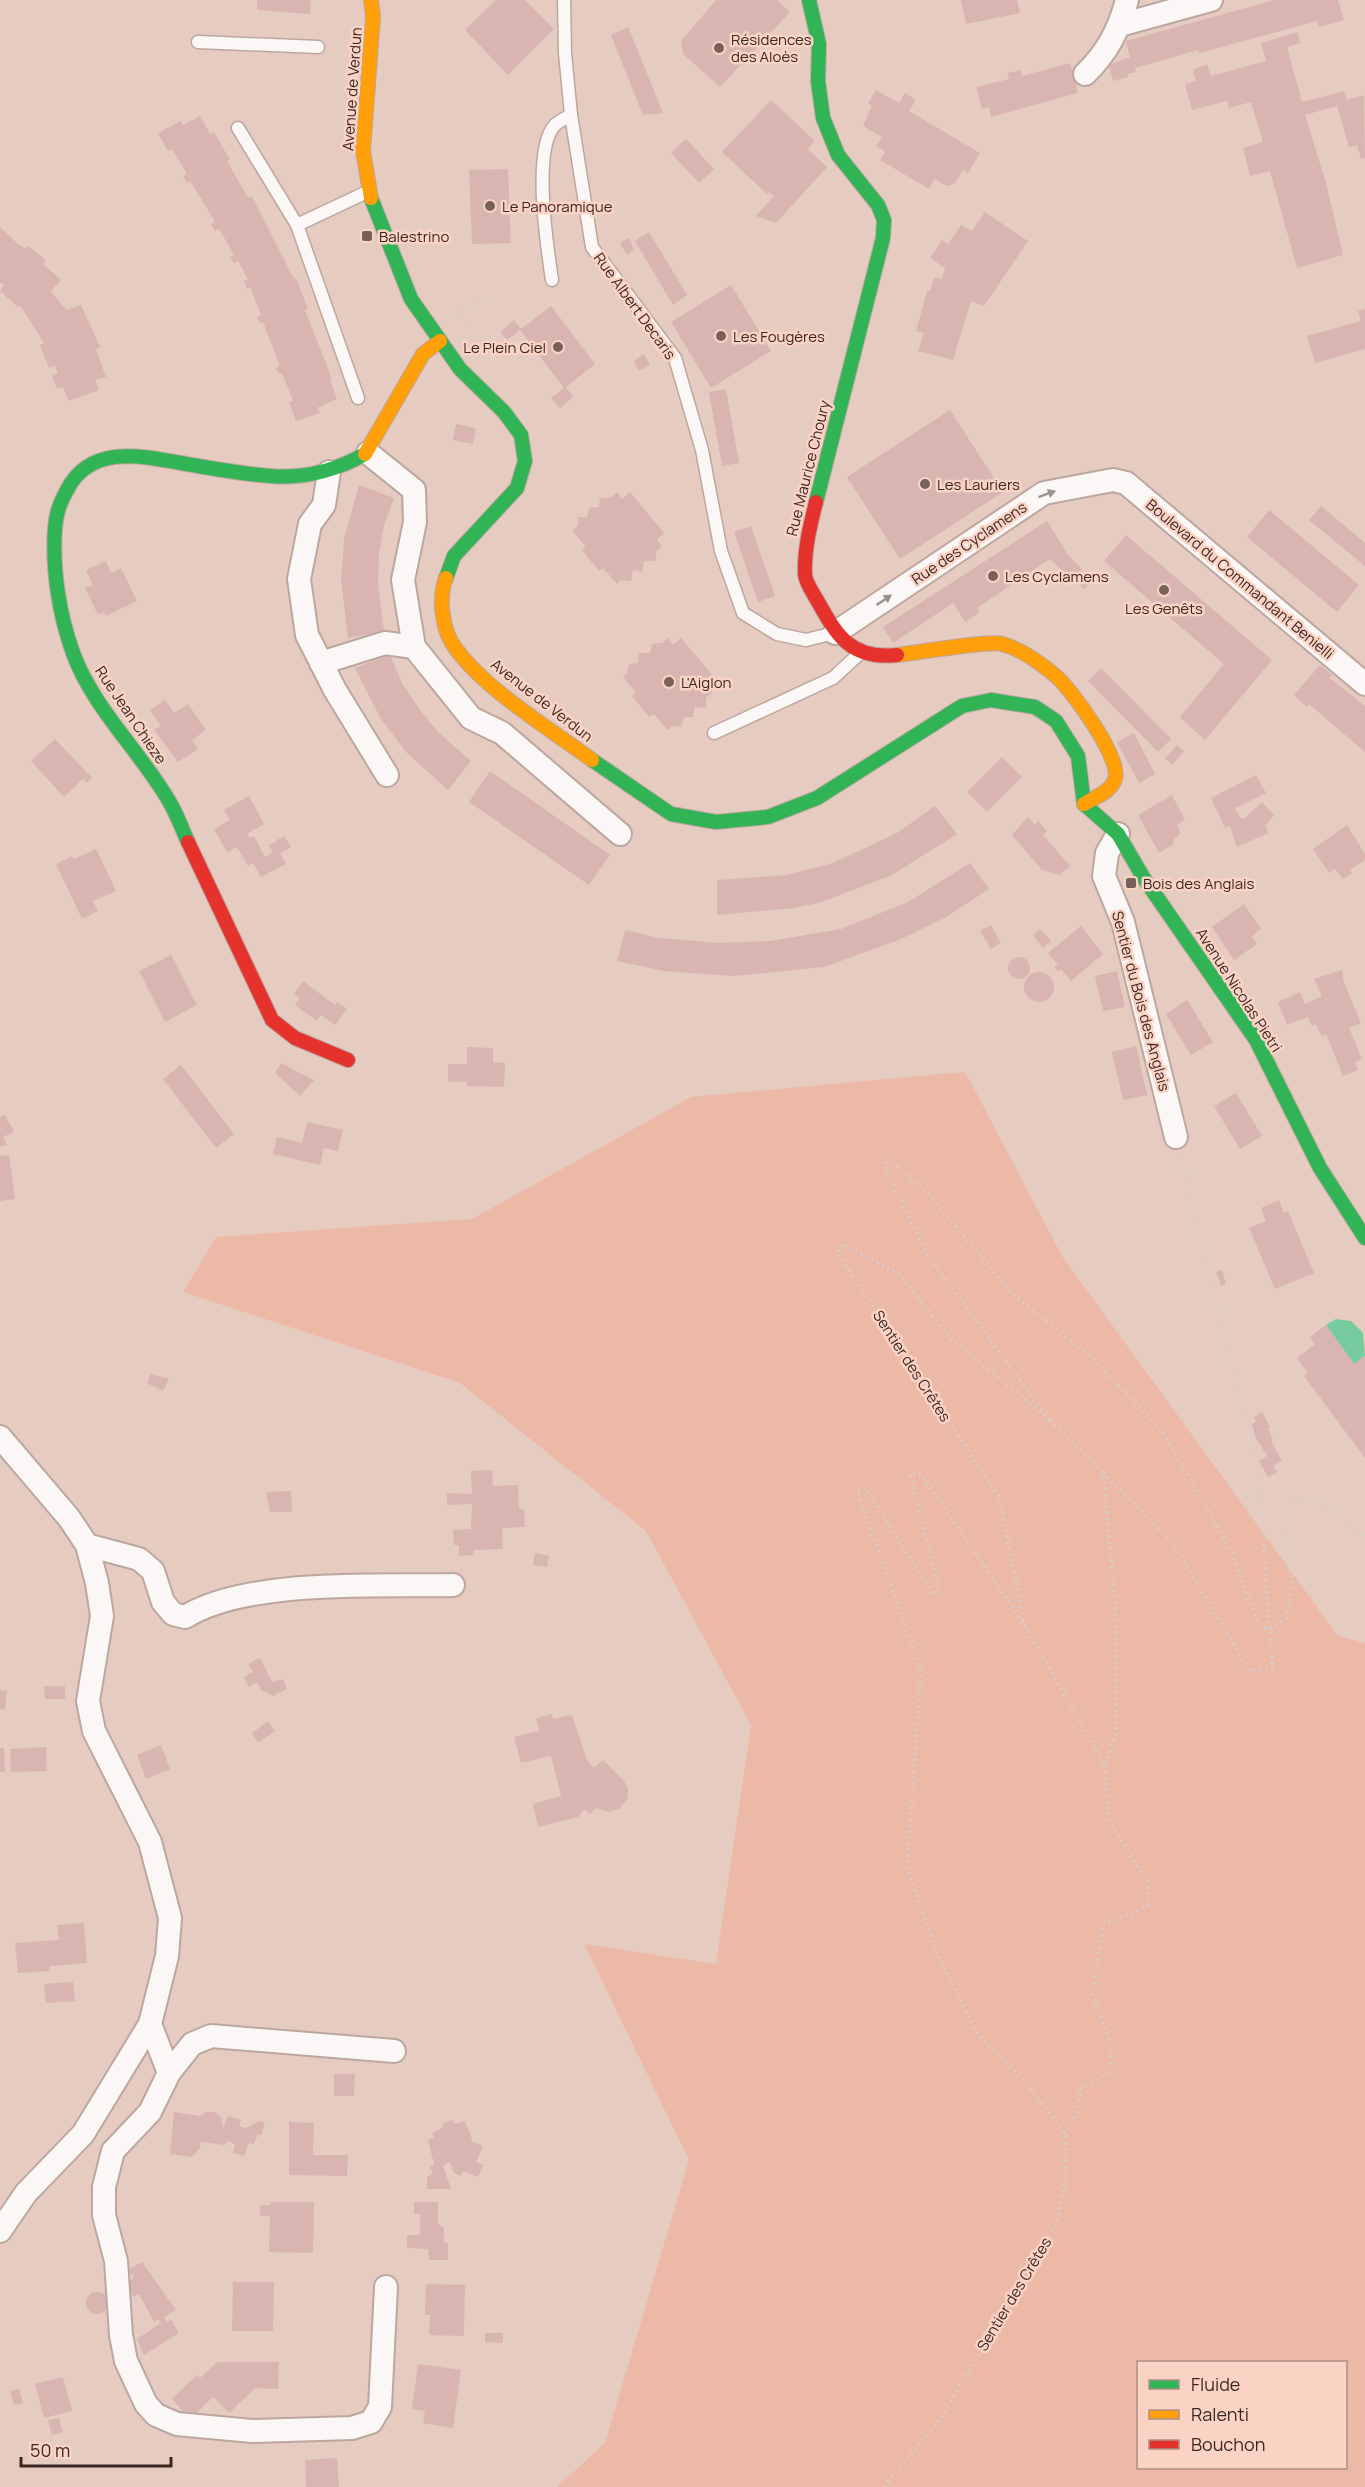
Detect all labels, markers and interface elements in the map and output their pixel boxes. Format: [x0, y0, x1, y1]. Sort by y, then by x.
street label: Avenue de Verdun [337, 26, 367, 152]
place label: Résidences des Aloès [731, 29, 812, 67]
marker: Résidences des Aloès [712, 41, 726, 55]
place label: Le Panoramique [502, 196, 613, 217]
marker: Le Panoramique [483, 199, 497, 213]
place label: Balestrino [379, 226, 449, 247]
marker: Balestrino [360, 229, 374, 243]
street label: Rue Albert Decaris [589, 248, 681, 364]
place label: Les Fougères [733, 326, 825, 347]
marker: Les Fougères [714, 329, 728, 343]
place label: Le Plein Ciel [463, 337, 546, 358]
marker: Le Plein Ciel [551, 340, 565, 354]
street label: Rue Maurice Choury [781, 398, 835, 538]
place label: Les Lauriers [937, 474, 1020, 495]
marker: Les Lauriers [918, 477, 932, 491]
one-way arrow [1038, 489, 1056, 499]
street label: Boulevard du Commandant Benielli [1142, 494, 1338, 664]
street label: Rue des Cyclamens [907, 497, 1031, 589]
place label: Les Cyclamens [1005, 566, 1109, 587]
marker: Les Cyclamens [986, 569, 1000, 583]
marker: Les Genêts [1157, 583, 1171, 597]
one-way arrow [876, 595, 892, 606]
place label: Les Genêts [1125, 598, 1203, 619]
street label: Avenue de Verdun [487, 654, 597, 746]
street label: Rue Jean Chieze [90, 662, 172, 768]
place label: L'Aiglon [681, 672, 732, 693]
marker: L'Aiglon [662, 675, 676, 689]
place label: Bois des Anglais [1143, 873, 1255, 894]
marker: Bois des Anglais [1124, 876, 1138, 890]
street label: Sentier du Bois des Anglais [1107, 909, 1175, 1094]
street label: Avenue Nicolas Pietri [1191, 924, 1287, 1056]
street label: Sentier des Crêtes [868, 1306, 956, 1426]
street label: Sentier des Crêtes [972, 2233, 1056, 2355]
legend [1137, 2361, 1347, 2469]
text: Fluide [1191, 2372, 1240, 2396]
text: Ralenti [1191, 2402, 1249, 2426]
scale bar [21, 2430, 171, 2468]
text: Bouchon [1191, 2432, 1265, 2456]
text: 50 m [30, 2438, 70, 2462]

